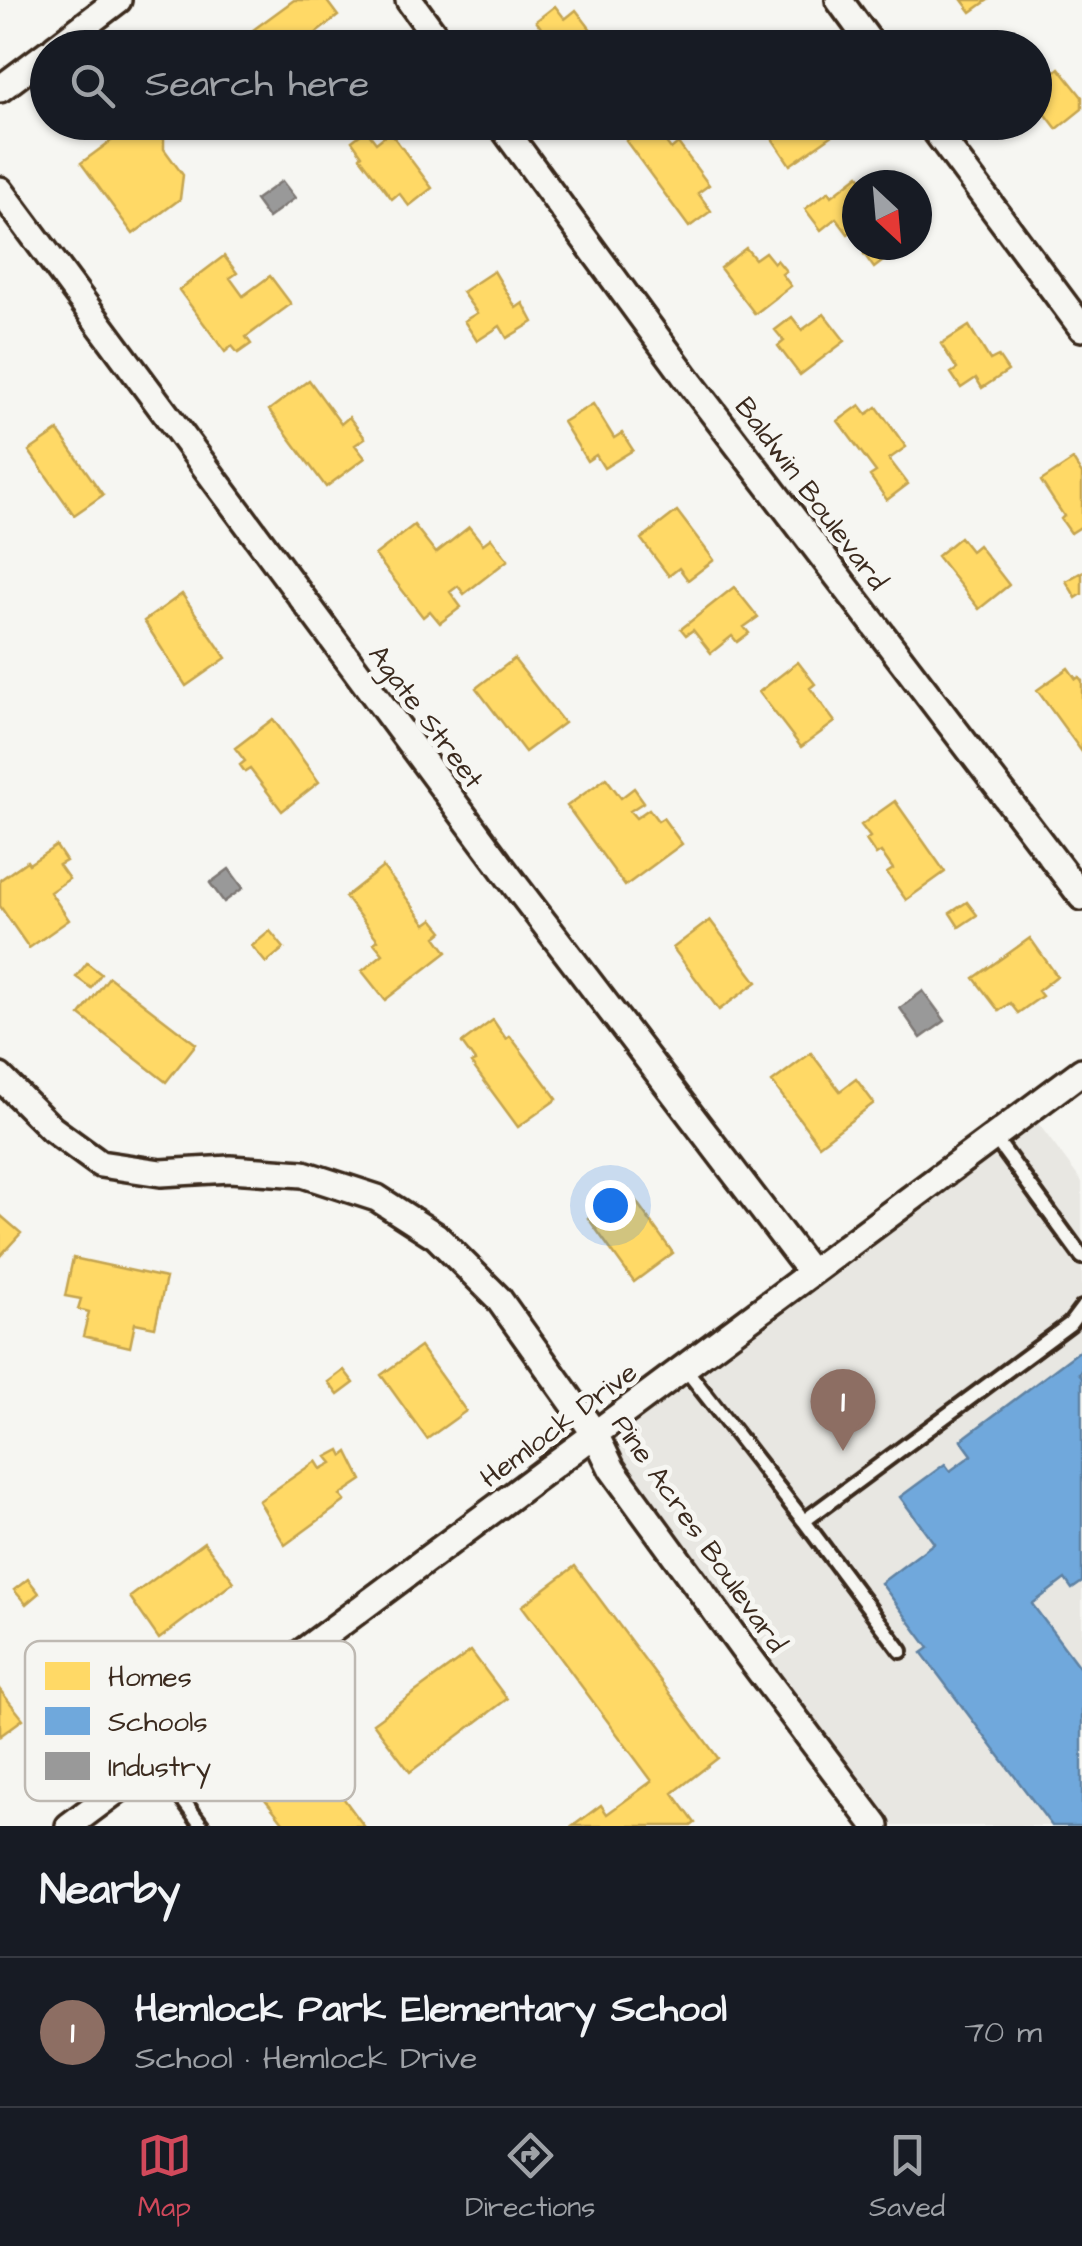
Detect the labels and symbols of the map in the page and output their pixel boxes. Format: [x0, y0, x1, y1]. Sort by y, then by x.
north arrow [842, 170, 932, 260]
street label: Baldwin Boulevard [725, 389, 896, 599]
street label: Agate Street [358, 637, 493, 798]
your location [585, 1180, 636, 1231]
street label: Hemlock Drive [472, 1353, 646, 1497]
pin: 1 [810, 1368, 876, 1451]
street label: Pine Acres Boulevard [602, 1407, 796, 1661]
legend [25, 1641, 355, 1801]
text: Homes [108, 1658, 192, 1697]
text: Schools [108, 1703, 208, 1742]
text: Industry [108, 1748, 211, 1789]

